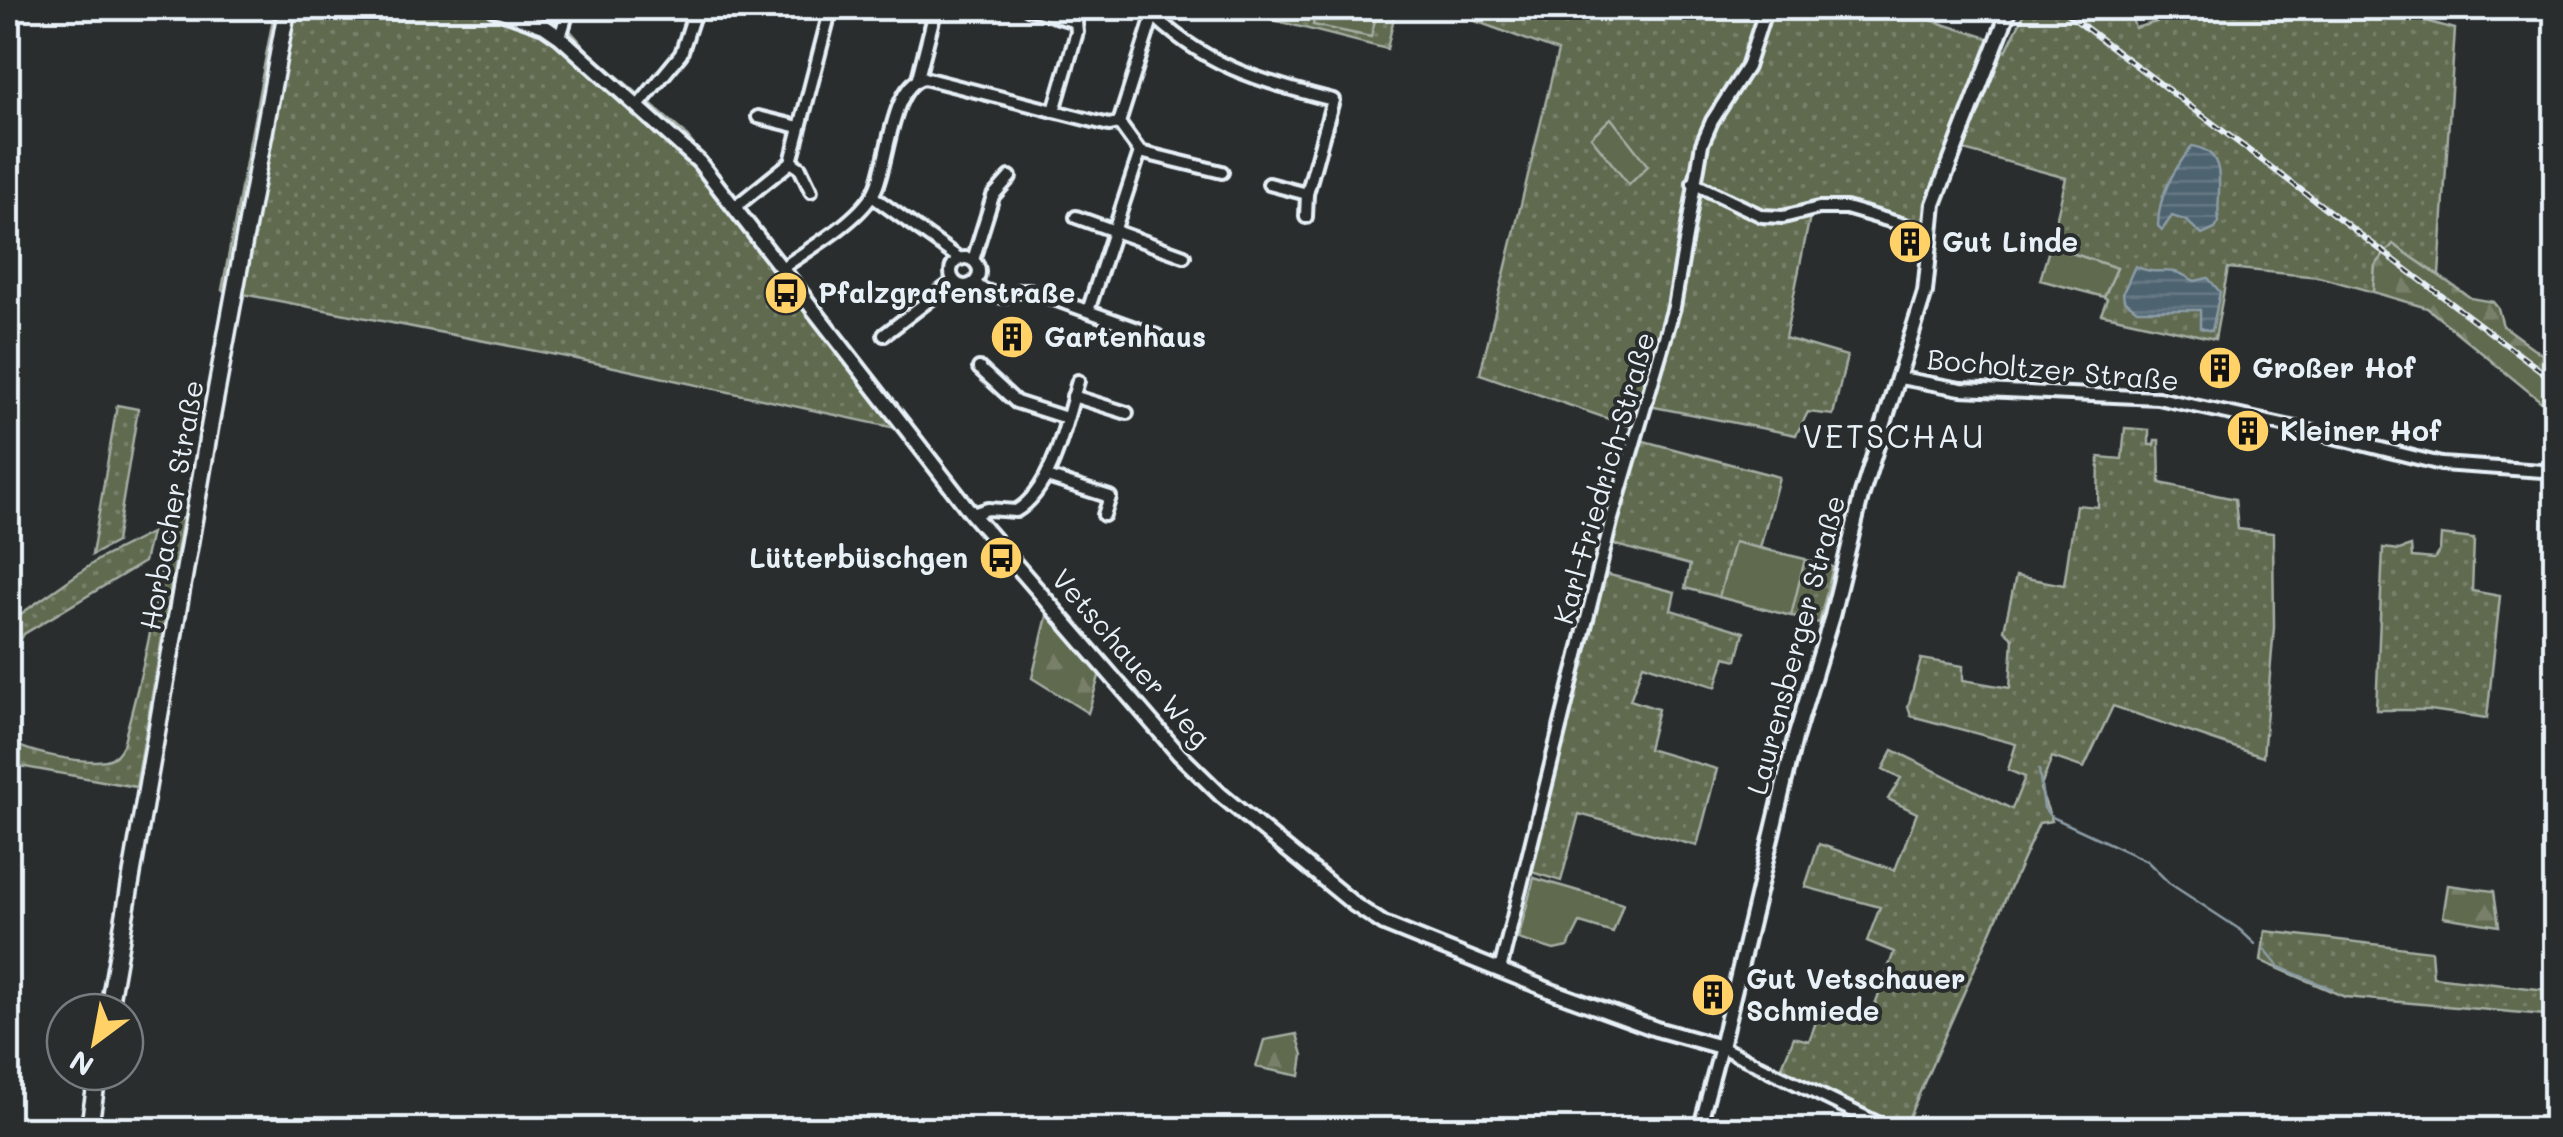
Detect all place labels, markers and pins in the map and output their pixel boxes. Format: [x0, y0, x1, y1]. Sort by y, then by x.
building icon: Gut Linde [1887, 219, 1933, 265]
place label: Gut Linde [1942, 223, 2078, 259]
bus stop icon: Pfalzgrafenstraße [763, 270, 809, 316]
place label: Pfalzgrafenstraße [818, 274, 1075, 310]
building icon: Gartenhaus [989, 314, 1035, 360]
place label: Gartenhaus [1044, 318, 1206, 354]
building icon: Großer Hof [2197, 345, 2243, 391]
place label: Großer Hof [2252, 349, 2417, 385]
building icon: Kleiner Hof [2225, 408, 2271, 454]
place label: Kleiner Hof [2280, 412, 2442, 448]
bus stop icon: Lütterbüschgen [978, 535, 1024, 581]
place label: Lütterbüschgen [749, 539, 968, 575]
place label: Gut Vetschauer Schmiede [1746, 960, 1965, 1028]
building icon: Gut Vetschauer Schmiede [1690, 972, 1736, 1018]

